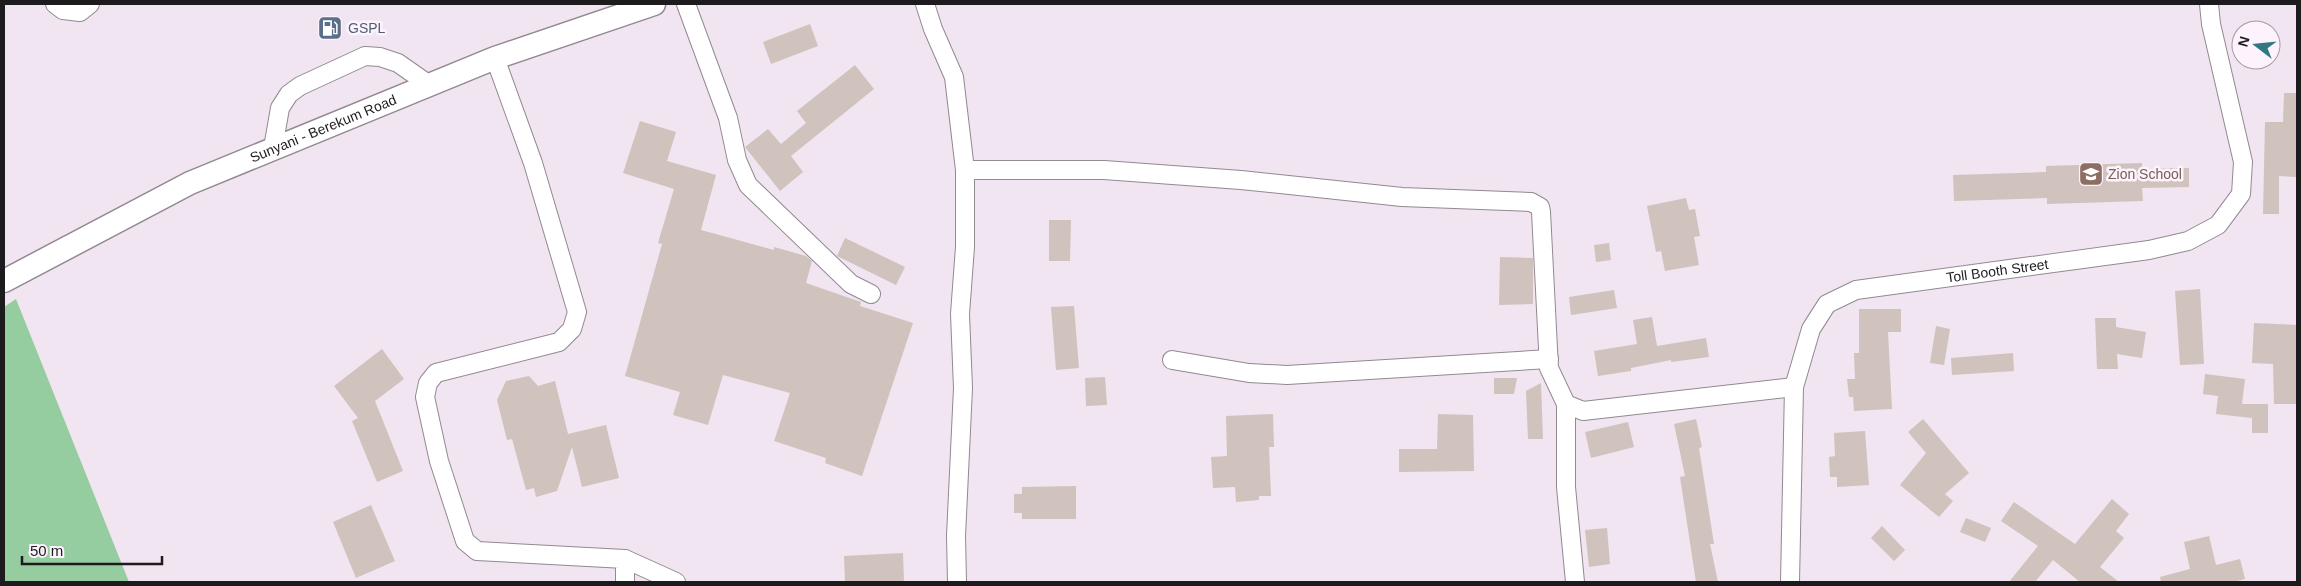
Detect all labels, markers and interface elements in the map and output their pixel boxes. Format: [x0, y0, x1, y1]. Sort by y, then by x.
fuel station icon: GSPL [317, 15, 343, 41]
place label: GSPL [348, 20, 386, 36]
north arrow [2231, 20, 2281, 70]
text: N [2234, 34, 2253, 48]
street label: Sunyani - Berekum Road [248, 91, 399, 166]
school or university icon: Zion School [2078, 161, 2104, 187]
place label: Zion School [2108, 166, 2182, 182]
street label: Toll Booth Street [1945, 256, 2049, 286]
scale bar [22, 534, 162, 566]
text: 50 m [30, 542, 63, 559]

